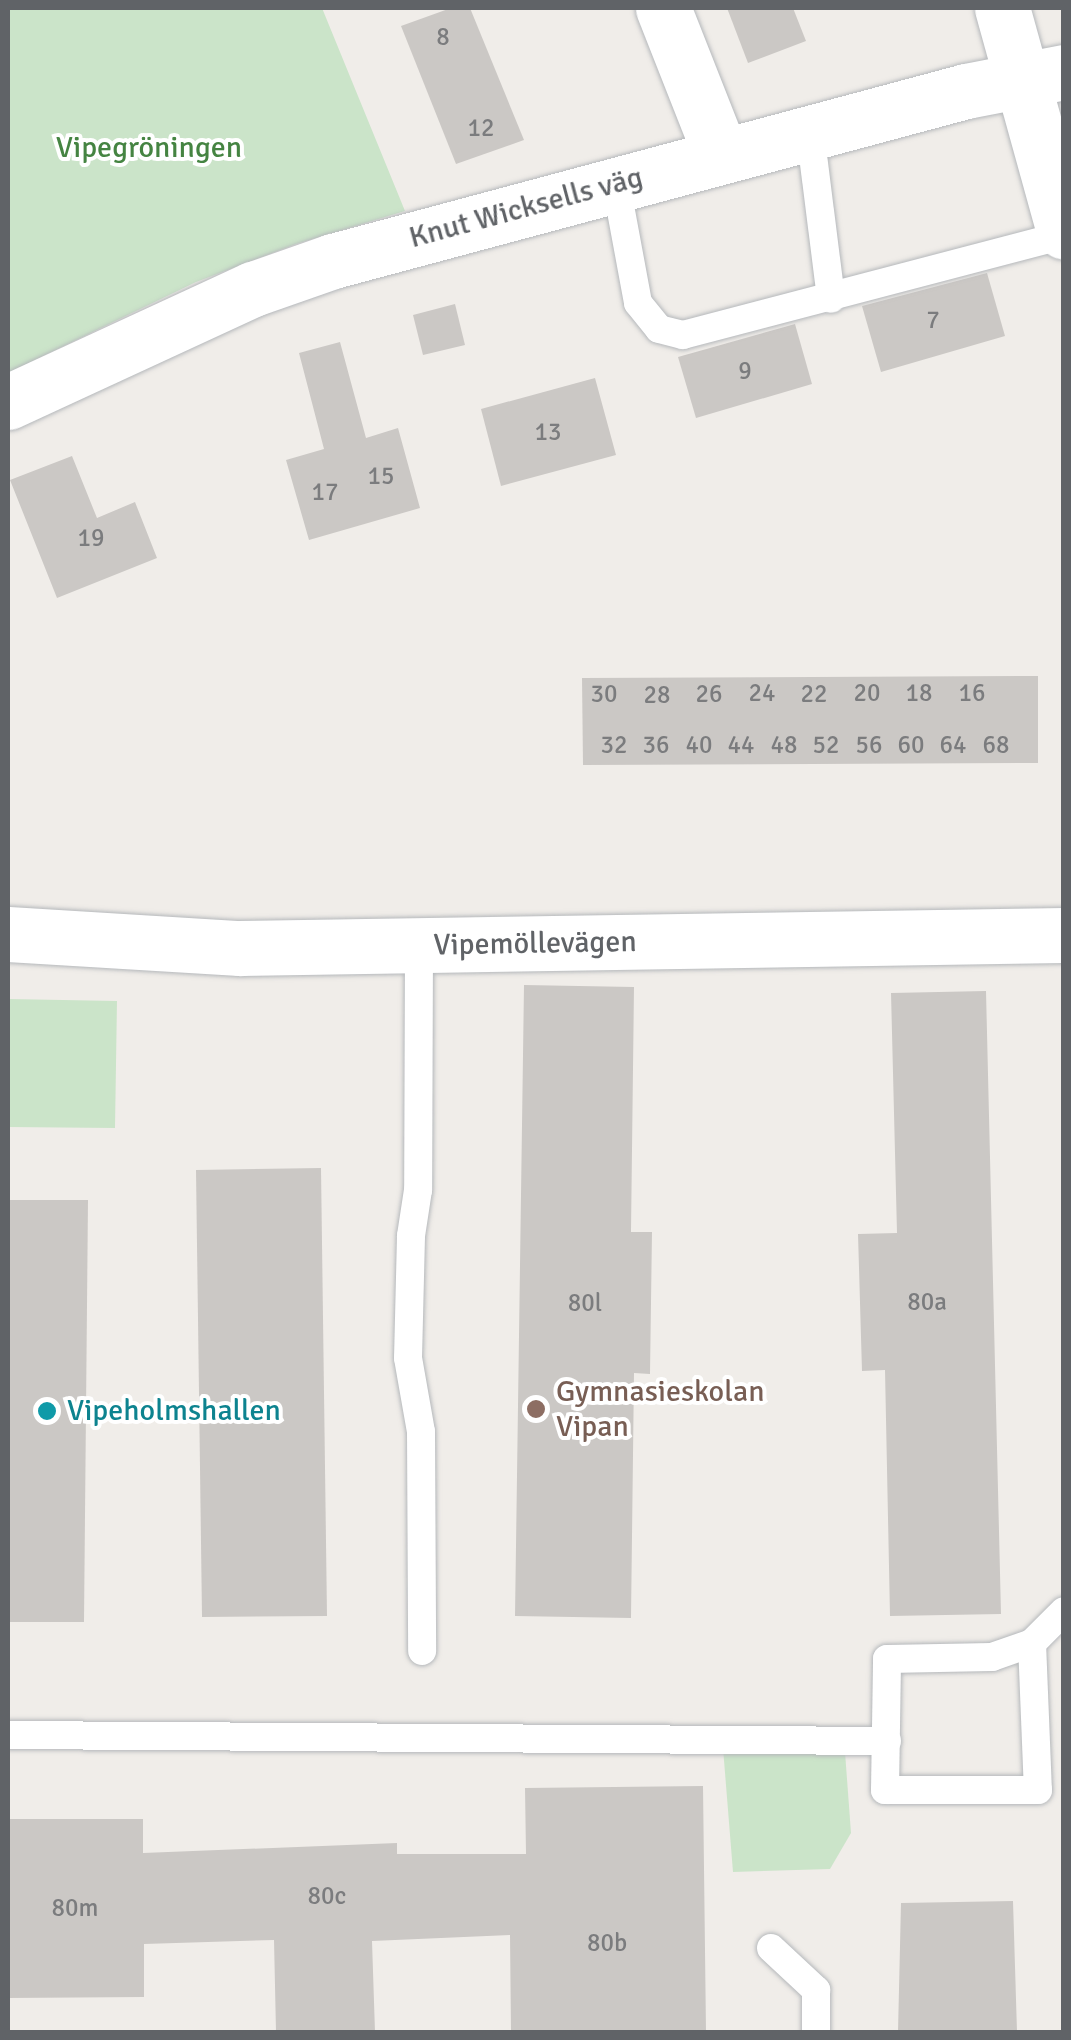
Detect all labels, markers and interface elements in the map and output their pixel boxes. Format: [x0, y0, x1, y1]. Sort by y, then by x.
house number: 8 [436, 22, 450, 52]
house number: 12 [468, 113, 494, 143]
park label: Vipegröningen [56, 130, 242, 166]
street label: Knut Wicksells väg [405, 160, 647, 256]
house number: 7 [926, 305, 940, 335]
house number: 9 [738, 356, 752, 386]
house number: 13 [535, 417, 561, 447]
house number: 15 [368, 461, 394, 491]
house number: 17 [312, 477, 338, 507]
house number: 19 [78, 523, 104, 553]
house number: 24 [749, 678, 775, 708]
house number: 20 [854, 678, 880, 708]
house number: 18 [906, 678, 932, 708]
house number: 16 [959, 678, 985, 708]
house number: 30 [591, 679, 617, 709]
house number: 26 [696, 679, 722, 709]
house number: 22 [801, 679, 827, 709]
house number: 28 [644, 680, 670, 710]
house number: 32 [601, 730, 627, 760]
house number: 36 [643, 730, 669, 760]
house number: 40 [686, 730, 712, 760]
house number: 44 [728, 730, 754, 760]
house number: 48 [771, 730, 797, 760]
house number: 52 [813, 730, 839, 760]
house number: 56 [856, 730, 882, 760]
house number: 60 [898, 730, 924, 760]
house number: 64 [940, 730, 966, 760]
house number: 68 [983, 730, 1009, 760]
street label: Vipemöllevägen [433, 924, 637, 964]
house number: 80a [907, 1287, 947, 1317]
house number: 80l [568, 1288, 602, 1318]
place label: Gymnasieskolan Vipan [556, 1374, 765, 1444]
place label: Vipeholmshallen [67, 1393, 281, 1429]
marker: Gymnasieskolan Vipan [525, 1398, 547, 1420]
marker: Vipeholmshallen [36, 1400, 58, 1422]
house number: 80c [308, 1881, 346, 1911]
house number: 80m [52, 1893, 98, 1923]
house number: 80b [587, 1928, 627, 1958]

